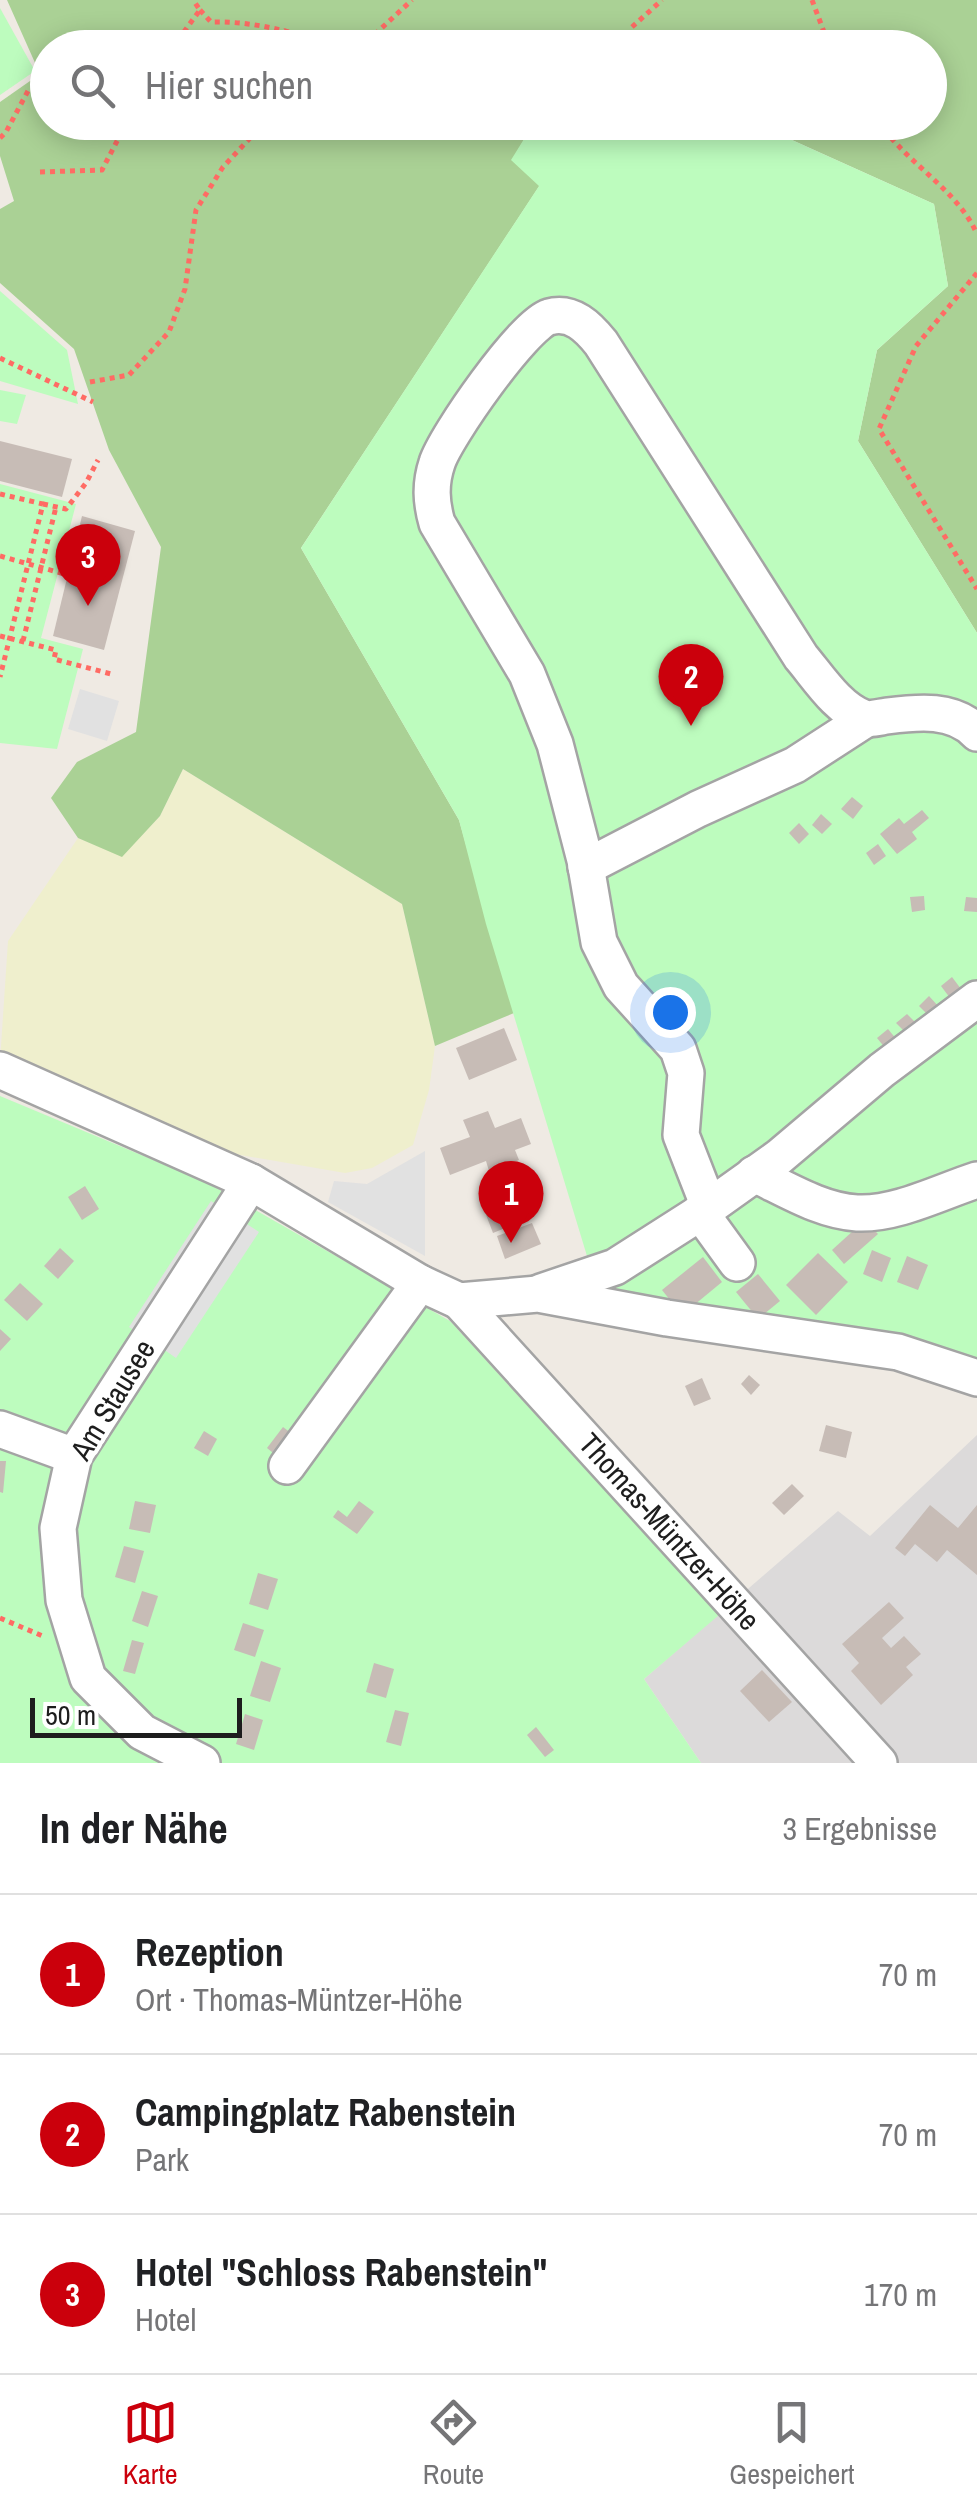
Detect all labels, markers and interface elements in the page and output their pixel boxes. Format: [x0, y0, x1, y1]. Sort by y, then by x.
search box [30, 30, 947, 140]
icon: search [65, 58, 120, 113]
text: Hier suchen [145, 60, 313, 111]
pin: 3 [56, 524, 120, 606]
pin: 2 [658, 644, 724, 726]
your location [645, 987, 696, 1038]
pin: 1 [478, 1160, 544, 1243]
street label: Am Stausee [60, 1332, 164, 1468]
street label: Thomas-Müntzer-Höhe [570, 1424, 769, 1639]
scale bar [30, 1693, 242, 1738]
text: 50 m [45, 1696, 96, 1734]
text: In der Nähe [40, 1800, 228, 1856]
text: 3 Ergebnisse [782, 1807, 937, 1850]
text: Rezeption [135, 1927, 284, 1978]
text: 1 [65, 1953, 80, 1996]
text: 70 m [879, 1953, 937, 1996]
text: Ort · Thomas-Müntzer-Höhe [135, 1978, 463, 2021]
text: Campingplatz Rabenstein [135, 2087, 516, 2138]
text: 2 [65, 2113, 80, 2156]
text: 70 m [879, 2113, 937, 2156]
text: Park [135, 2138, 189, 2181]
text: Hotel "Schloss Rabenstein" [135, 2247, 547, 2298]
text: 3 [65, 2273, 80, 2316]
text: 170 m [864, 2273, 937, 2316]
text: Hotel [135, 2298, 196, 2341]
tab: Karte [123, 2395, 178, 2493]
tab: Route [423, 2395, 484, 2493]
tab: Gespeichert [729, 2395, 854, 2493]

